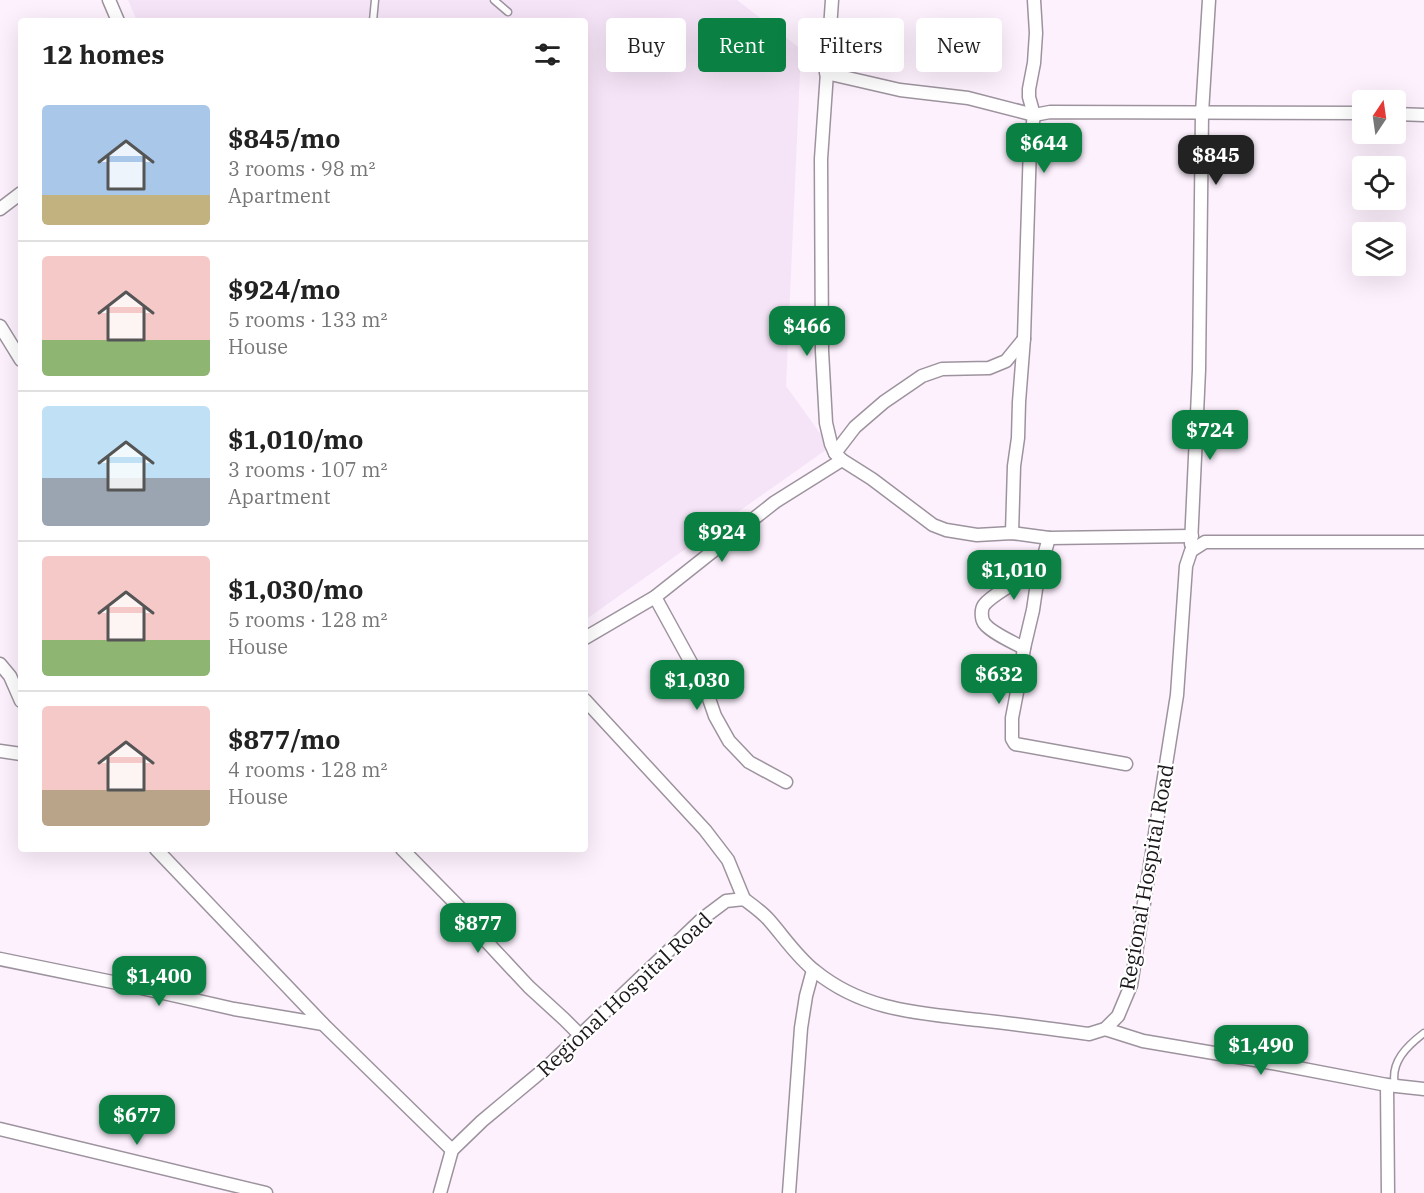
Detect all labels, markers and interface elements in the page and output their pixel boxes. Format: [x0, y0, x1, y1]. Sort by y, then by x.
chip: Buy [606, 18, 686, 72]
chip: Rent [698, 18, 786, 72]
chip: Filters [798, 18, 904, 72]
chip: New [916, 18, 1002, 72]
text: 12 homes [42, 37, 164, 71]
icon: filters [531, 38, 564, 71]
north arrow [1352, 90, 1406, 144]
map controls [1352, 90, 1406, 276]
text: $845/mo [228, 121, 340, 155]
pin: $644 [1008, 123, 1080, 174]
icon: home [90, 129, 162, 201]
text: $644 [1020, 129, 1068, 156]
pin: $845 [1180, 135, 1252, 186]
text: $845 [1192, 141, 1240, 168]
text: 3 rooms · 98 m² [228, 155, 375, 182]
button: locate [1352, 156, 1406, 210]
text: Apartment [228, 182, 331, 209]
button: layers [1352, 222, 1406, 276]
text: $924/mo [228, 272, 340, 306]
icon: home [90, 280, 162, 352]
text: 5 rooms · 133 m² [228, 306, 387, 333]
pin: $466 [771, 306, 843, 357]
text: $466 [783, 312, 831, 339]
text: House [228, 333, 288, 360]
pin: $724 [1174, 410, 1246, 461]
text: $724 [1186, 416, 1234, 443]
text: $1,010/mo [228, 422, 363, 456]
icon: home [90, 430, 162, 502]
text: 3 rooms · 107 m² [228, 456, 387, 483]
text: Apartment [228, 483, 331, 510]
pin: $924 [686, 512, 758, 563]
text: $924 [698, 518, 746, 545]
pin: $1,010 [965, 550, 1063, 601]
text: $1,010 [981, 556, 1047, 583]
text: $1,030/mo [228, 572, 363, 606]
icon: home [90, 580, 162, 652]
text: 5 rooms · 128 m² [228, 606, 387, 633]
text: House [228, 633, 288, 660]
pin: $632 [963, 654, 1035, 705]
pin: $1,030 [648, 660, 746, 711]
text: $632 [975, 660, 1023, 687]
text: $1,030 [664, 666, 730, 693]
text: $877/mo [228, 722, 340, 756]
icon: home [90, 730, 162, 802]
text: 4 rooms · 128 m² [228, 756, 387, 783]
street label: Regional Hospital Road [1112, 761, 1180, 992]
text: House [228, 783, 288, 810]
pin: $877 [442, 903, 514, 954]
street label: Regional Hospital Road [531, 905, 718, 1082]
text: $877 [454, 909, 502, 936]
pin: $1,400 [110, 956, 208, 1007]
text: $1,400 [126, 962, 192, 989]
pin: $1,490 [1212, 1025, 1310, 1076]
text: $1,490 [1228, 1031, 1294, 1058]
pin: $677 [101, 1095, 173, 1146]
text: $677 [113, 1101, 161, 1128]

